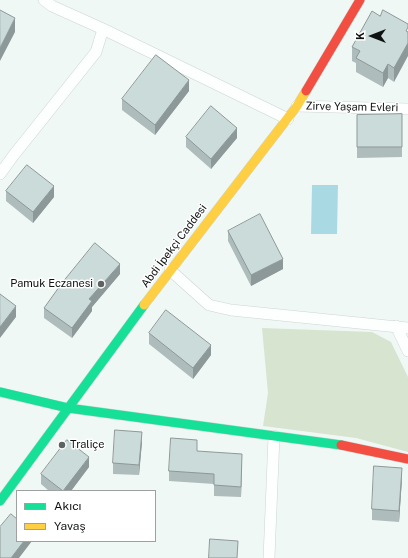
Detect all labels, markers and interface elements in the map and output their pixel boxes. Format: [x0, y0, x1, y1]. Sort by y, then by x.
north arrow [352, 16, 392, 56]
text: K [354, 32, 366, 40]
street label: Zirve Yaşam Evleri [306, 100, 398, 114]
street label: Abdi İpekçi Caddesi [138, 202, 210, 290]
place label: Pamuk Eczanesi [10, 277, 93, 291]
marker: Pamuk Eczanesi [96, 279, 106, 289]
place label: Traliçe [70, 438, 105, 452]
marker: Traliçe [57, 440, 67, 450]
legend [16, 490, 156, 542]
text: Akıcı [54, 499, 82, 513]
text: Yavaş [54, 519, 86, 533]

